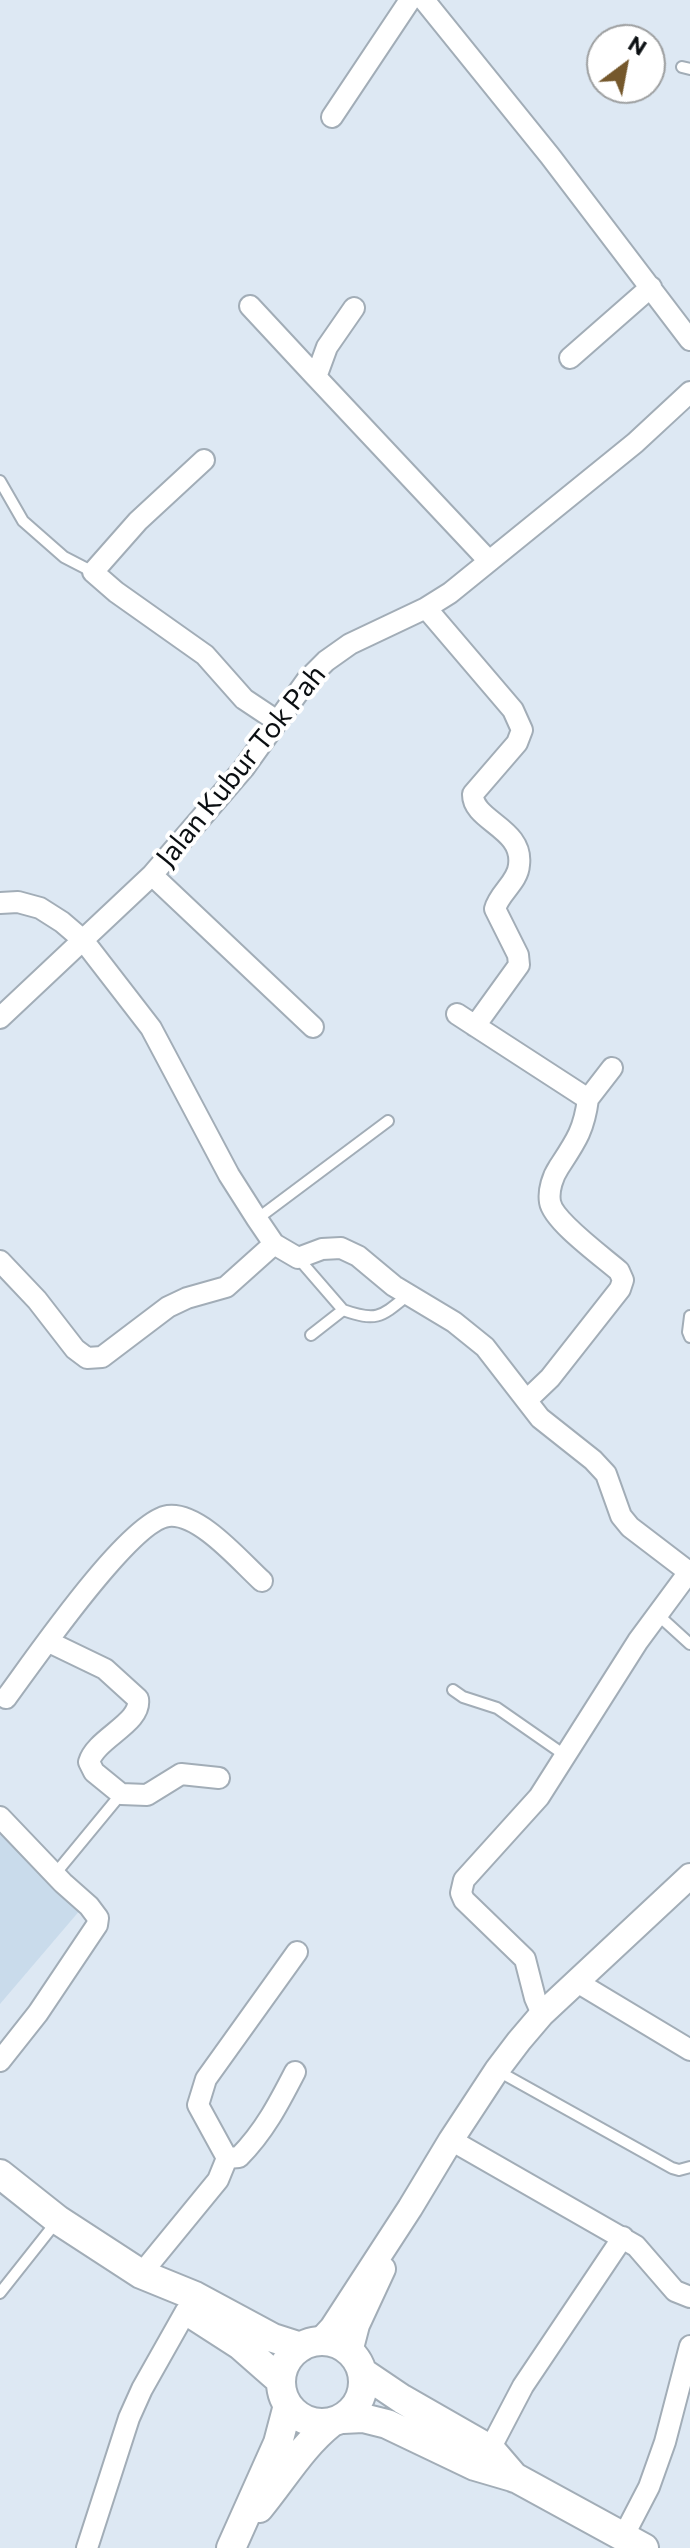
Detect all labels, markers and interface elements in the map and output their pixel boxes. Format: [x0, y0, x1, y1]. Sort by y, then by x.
north arrow [586, 24, 666, 104]
text: N [624, 29, 652, 61]
street label: Jalan Kubur Tok Pah [149, 658, 333, 874]

